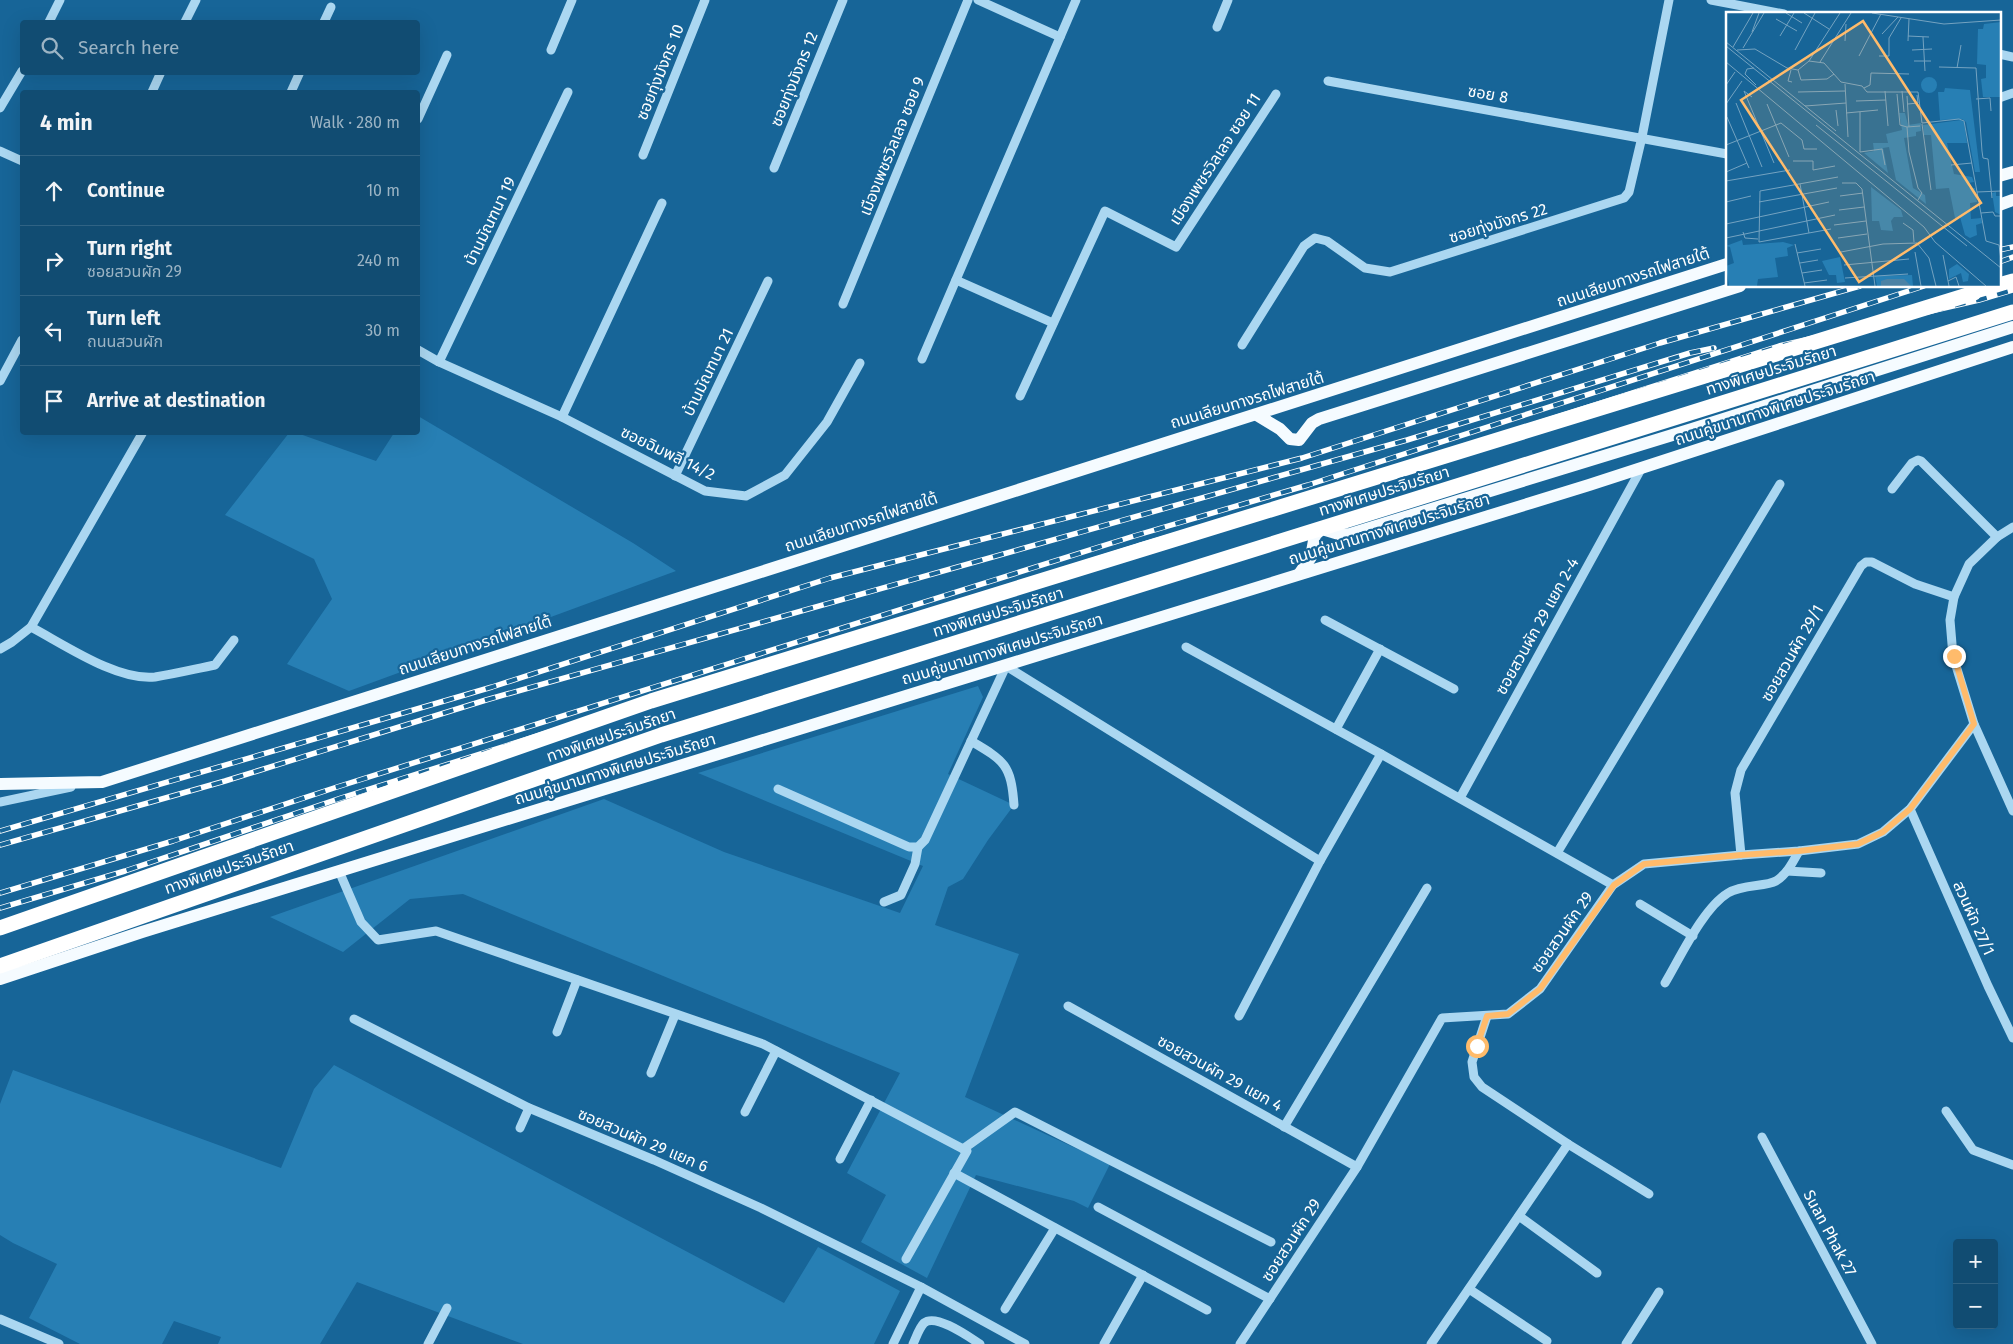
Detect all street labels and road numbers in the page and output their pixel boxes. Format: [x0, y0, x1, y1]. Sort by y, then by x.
street label: ซอยทุ่งมังกร 10 [632, 21, 688, 123]
street label: ซอยทุ่งมังกร 12 [766, 29, 822, 129]
street label: เมืองเพชรวิลเลจ ซอย 9 [855, 74, 929, 218]
street label: ซอย 8 [1466, 81, 1510, 107]
street label: เมืองเพชรวิลเลจ ซอย 11 [1165, 90, 1265, 228]
street label: บ้านมัณฑนา 19 [460, 174, 520, 268]
street label: ซอยทุ่งมังกร 22 [1447, 199, 1550, 247]
street label: ถนนเลียบทางรถไฟสายใต้ [1554, 243, 1712, 311]
street label: บ้านมัณฑนา 21 [679, 325, 737, 419]
street label: ทางพิเศษประจิมรัถยา [1703, 341, 1839, 399]
street label: ถนนคู่ขนานทางพิเศษประจิมรัถยา [1672, 367, 1878, 449]
street label: ถนนเลียบทางรถไฟสายใต้ [1168, 368, 1326, 432]
street label: ซอยฉิมพลี 14/2 [618, 422, 718, 484]
street label: ทางพิเศษประจิมรัถยา [1316, 462, 1452, 520]
street label: ถนนเลียบทางรถไฟสายใต้ [782, 488, 940, 556]
street label: ถนนคู่ขนานทางพิเศษประจิมรัถยา [1286, 489, 1492, 569]
street label: ซอยสวนผัก 29 แยก 2-4 [1491, 554, 1583, 698]
street label: ทางพิเศษประจิมรัถยา [930, 583, 1066, 641]
street label: ซอยสวนผัก 29/1 [1757, 601, 1827, 705]
street label: ถนนคู่ขนานทางพิเศษประจิมรัถยา [899, 609, 1105, 689]
street label: ถนนเลียบทางรถไฟสายใต้ [396, 611, 554, 679]
street label: ทางพิเศษประจิมรัถยา [544, 704, 678, 766]
street label: ถนนคู่ขนานทางพิเศษประจิมรัถยา [512, 729, 718, 809]
street label: ทางพิเศษประจิมรัถยา [162, 836, 296, 898]
street label: สวนผัก 27/1 [1949, 878, 1999, 958]
street label: ซอยสวนผัก 29 [1527, 888, 1597, 976]
street label: ซอยสวนผัก 29 แยก 4 [1154, 1031, 1286, 1115]
street label: ซอยสวนผัก 29 แยก 6 [575, 1104, 711, 1176]
street label: Suan Phak 27 [1799, 1187, 1861, 1279]
street label: ซอยสวนผัก 29 [1257, 1195, 1325, 1285]

